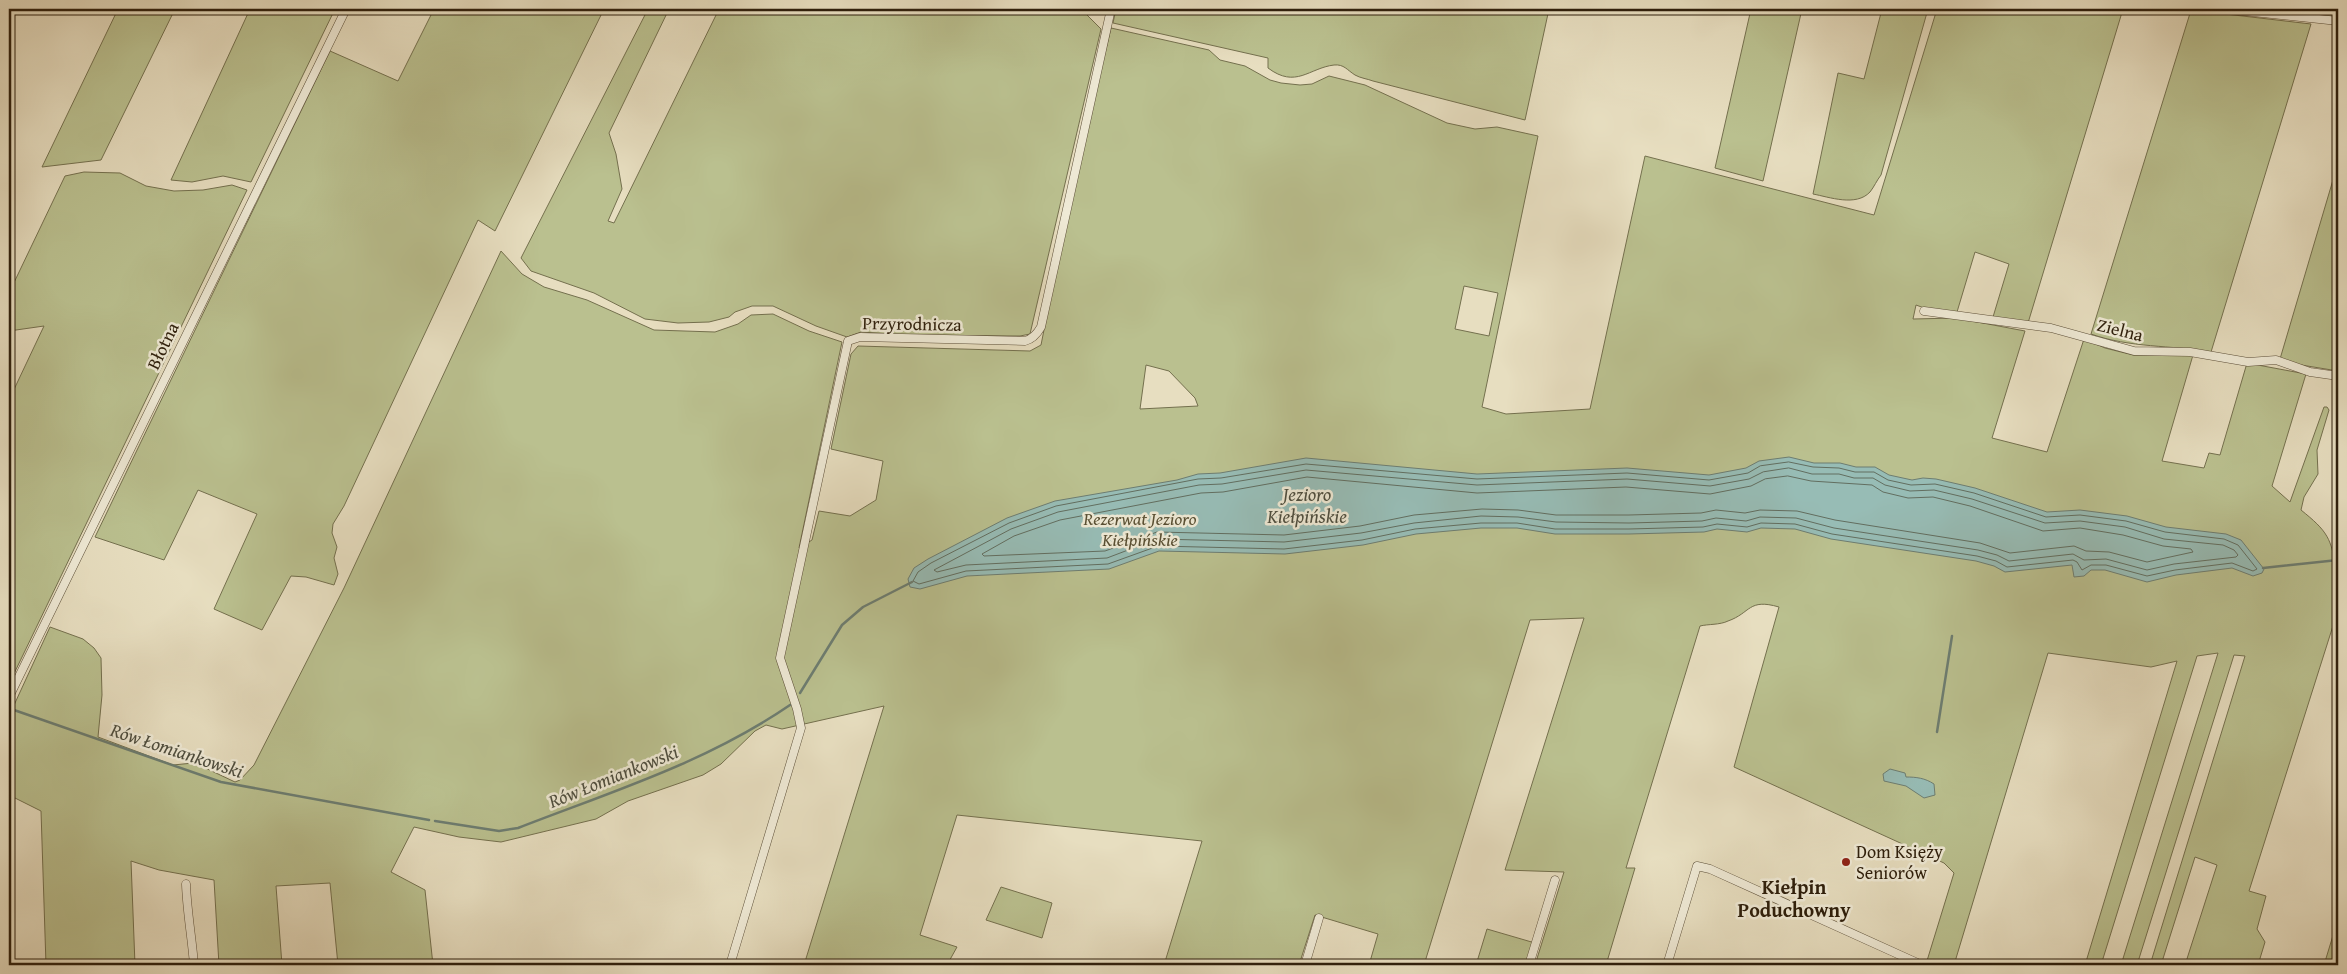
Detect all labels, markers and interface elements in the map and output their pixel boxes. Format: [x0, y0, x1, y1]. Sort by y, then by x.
street label: Przyrodnicza [862, 309, 962, 338]
street label: Zielna [2094, 311, 2147, 348]
street label: Błotna [140, 317, 186, 374]
water label: Jezioro Kiełpińskie [1266, 480, 1347, 530]
park label: Rezerwat Jezioro Kiełpińskie [1083, 505, 1197, 553]
water label: Rów Łomiankowski [106, 715, 247, 785]
water label: Rów Łomiankowski [543, 737, 682, 815]
place label: Dom Księży Seniorów [1856, 838, 1943, 886]
marker: Dom Księży Seniorów [1840, 856, 1852, 868]
district label: Kiełpin Poduchowny [1738, 872, 1851, 924]

